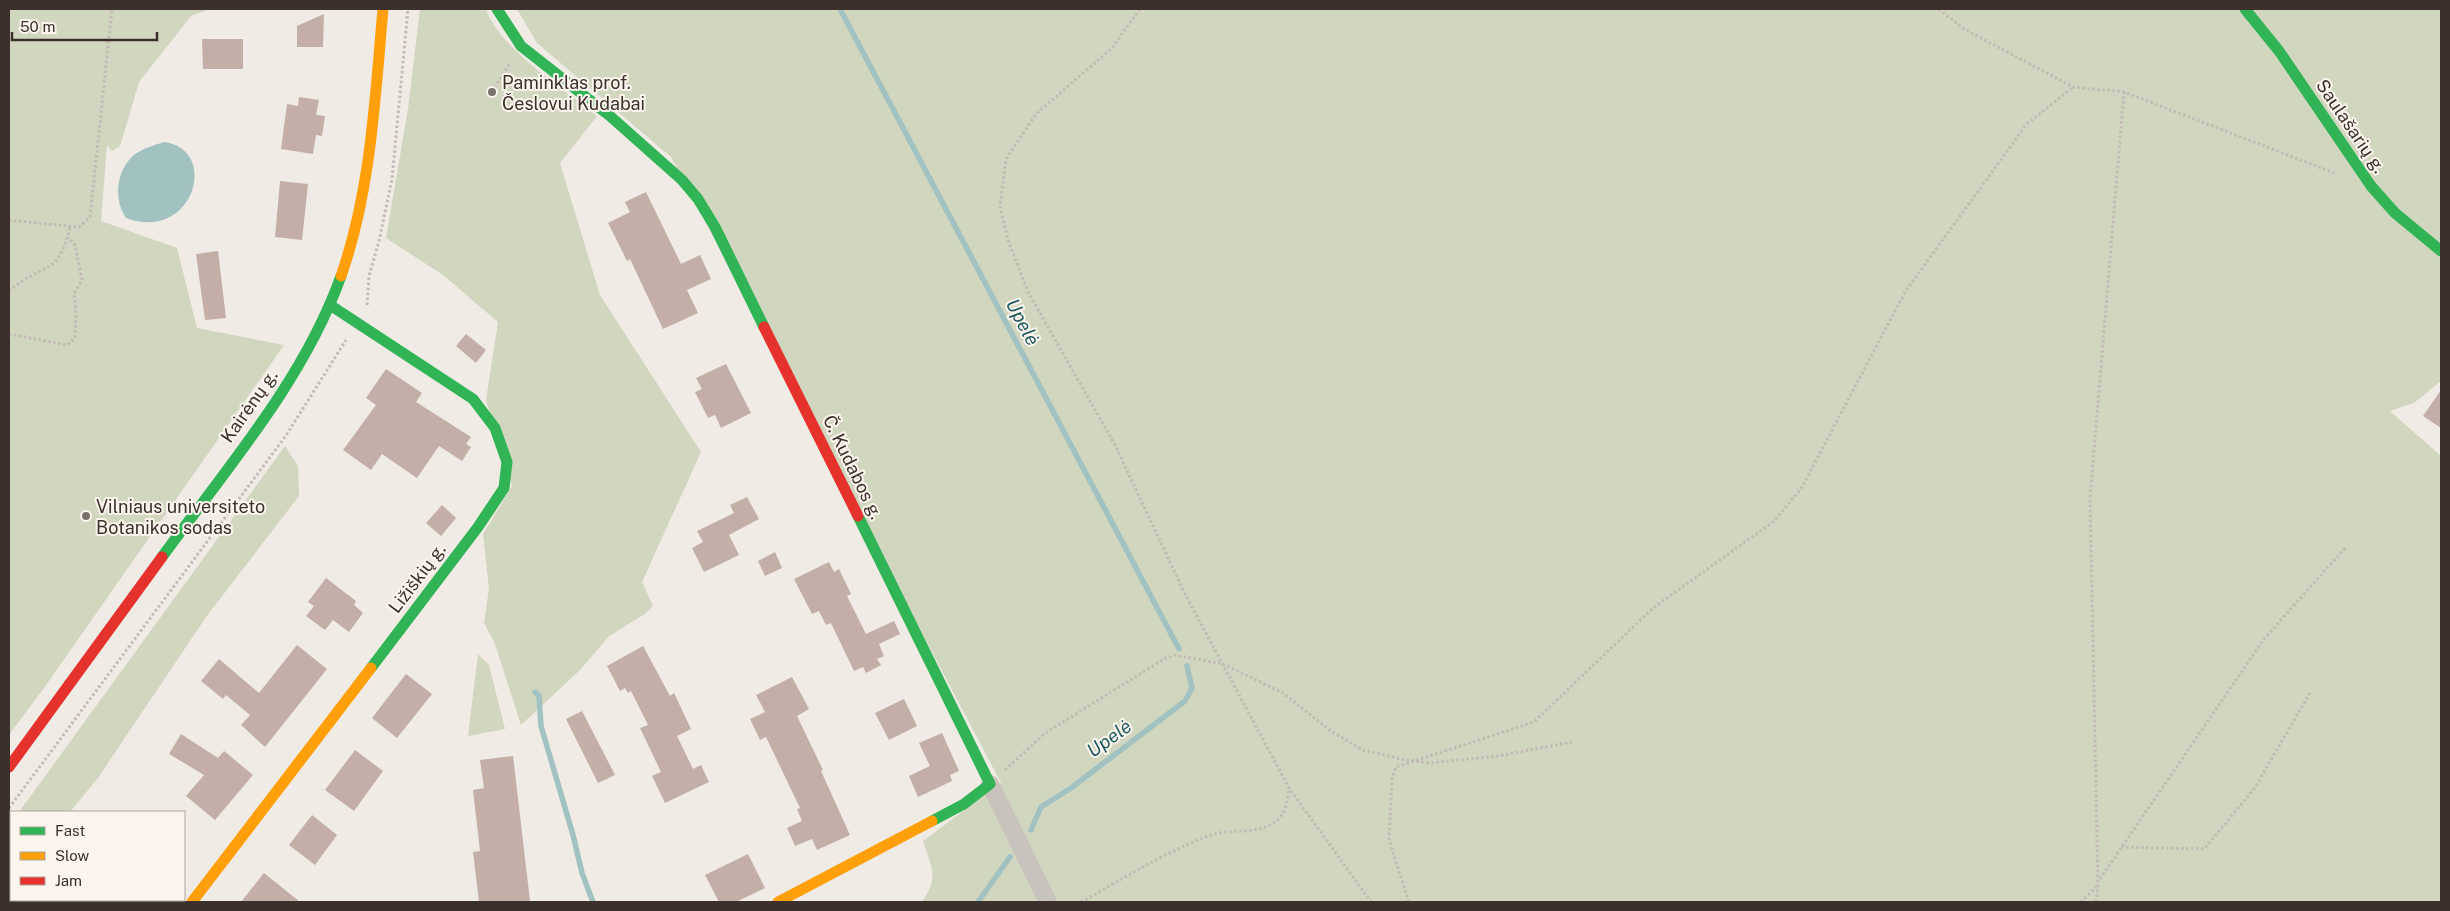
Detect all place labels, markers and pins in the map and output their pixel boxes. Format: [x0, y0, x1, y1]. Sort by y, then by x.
place label: Paminklas prof. Česlovui Kudabai [502, 72, 645, 114]
marker: Paminklas prof. Česlovui Kudabai [486, 86, 498, 98]
place label: Vilniaus universiteto Botanikos sodas [96, 496, 265, 538]
marker: Vilniaus universiteto Botanikos sodas [80, 510, 92, 522]

